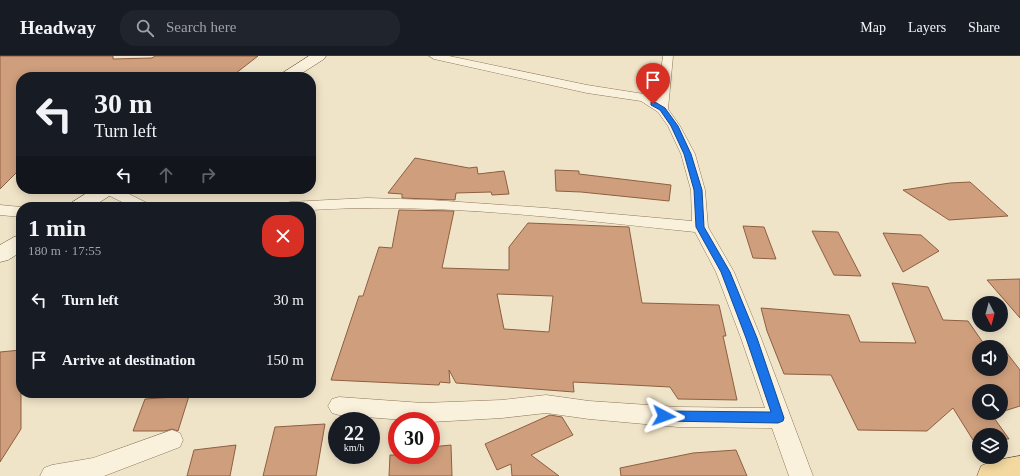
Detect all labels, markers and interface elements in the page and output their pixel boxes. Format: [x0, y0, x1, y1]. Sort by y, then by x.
search box [120, 10, 400, 46]
text: Headway [20, 17, 96, 38]
icon: search [134, 17, 156, 39]
text: Search here [166, 19, 236, 35]
text: Map [860, 20, 886, 35]
text: Layers [908, 20, 946, 35]
text: Share [968, 20, 1000, 35]
pin [636, 63, 670, 104]
icon: arrive [642, 69, 664, 91]
icon: left [28, 88, 80, 140]
text: 30 m [94, 88, 152, 119]
text: Turn left [94, 121, 157, 141]
icon: left [113, 164, 135, 186]
icon: ahead [155, 164, 177, 186]
icon: right [197, 164, 219, 186]
text: 1 min [28, 215, 86, 241]
button: close [262, 215, 304, 257]
text: 180 m · 17:55 [28, 243, 101, 258]
icon: left [28, 289, 50, 311]
text: Turn left [62, 292, 119, 308]
text: 30 m [274, 292, 304, 308]
north arrow [972, 296, 1008, 332]
map controls [972, 296, 1008, 464]
button: sound [972, 340, 1008, 376]
icon: arrive [28, 349, 50, 371]
text: Arrive at destination [62, 352, 195, 368]
text: 150 m [266, 352, 304, 368]
button: search [972, 384, 1008, 420]
position arrow [643, 395, 685, 437]
speed limit sign: 30 [388, 412, 440, 464]
text: 22 [344, 422, 364, 444]
button: layers [972, 428, 1008, 464]
text: km/h [344, 442, 364, 453]

